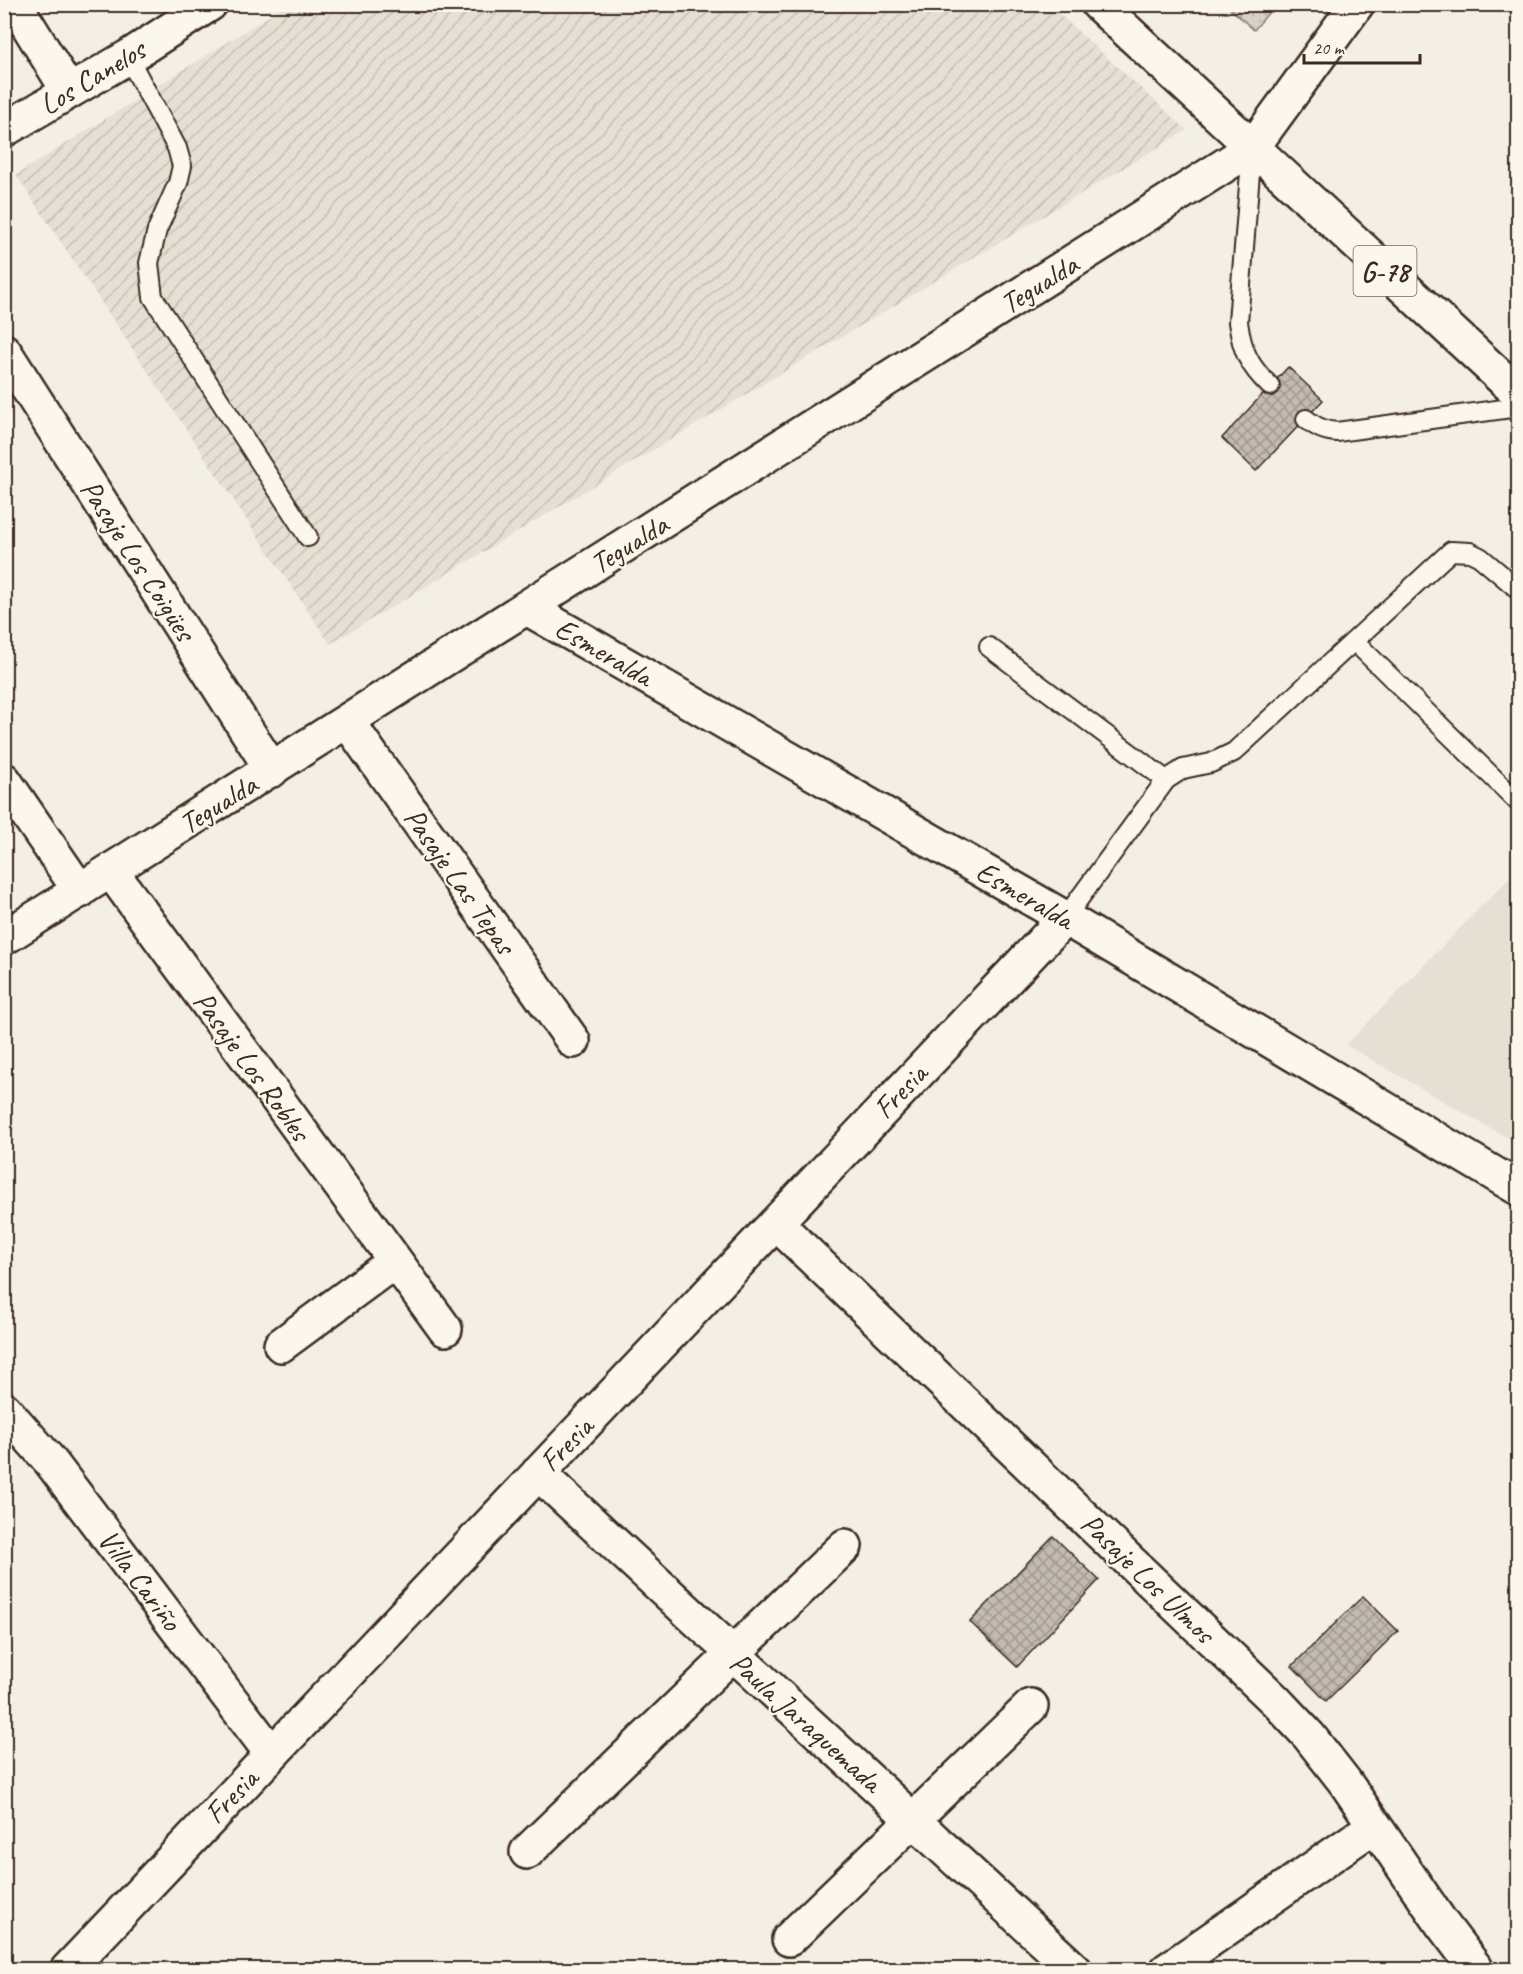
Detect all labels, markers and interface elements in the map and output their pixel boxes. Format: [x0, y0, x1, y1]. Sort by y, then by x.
scale bar [1304, 27, 1420, 65]
street label: Los Canelos [32, 29, 154, 123]
text: 20 m [1313, 37, 1346, 59]
street label: Tegualda [993, 244, 1087, 323]
road number: G-78 [1354, 246, 1416, 296]
street label: Pasaje Los Coigües [72, 472, 206, 650]
street label: Tegualda [583, 504, 677, 583]
street label: Esmeralda [549, 609, 662, 696]
street label: Tegualda [172, 764, 266, 843]
street label: Pasaje Las Tepas [396, 800, 526, 964]
street label: Esmeralda [970, 852, 1083, 939]
street label: Pasaje Los Robles [185, 984, 321, 1150]
street label: Fresia [865, 1054, 937, 1127]
street label: Fresia [531, 1407, 603, 1480]
street label: Pasaje Los Ulmos [1073, 1505, 1225, 1653]
street label: Villa Cariño [90, 1522, 191, 1639]
street label: Paula Jaraquemada [722, 1644, 892, 1802]
street label: Fresia [196, 1759, 268, 1832]

